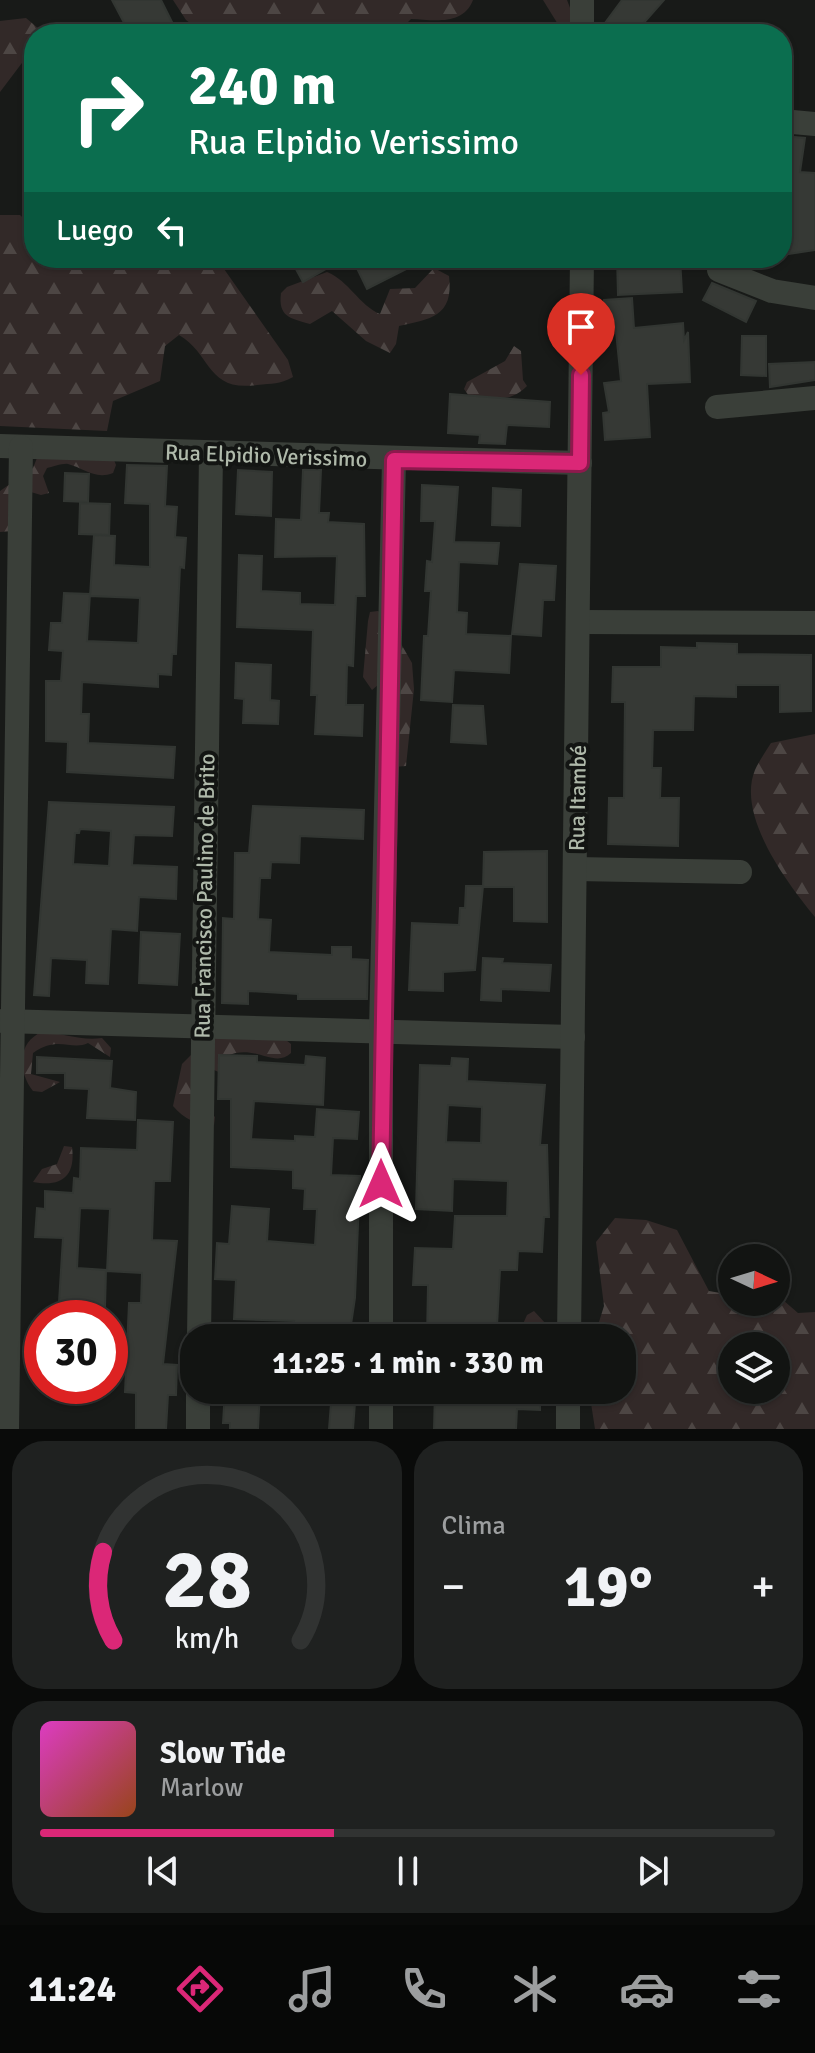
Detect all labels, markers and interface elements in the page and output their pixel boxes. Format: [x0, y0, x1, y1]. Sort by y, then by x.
text: 240 m [188, 51, 336, 120]
icon: right [56, 56, 160, 160]
text: Rua Elpidio Verissimo [188, 120, 519, 165]
icon: left [150, 208, 194, 252]
text: Luego [56, 212, 134, 249]
pin [547, 293, 615, 375]
icon: arrive [559, 305, 603, 349]
street label: Rua Elpidio Verissimo [164, 438, 368, 473]
street label: Rua Itambé [563, 745, 592, 851]
street label: Rua Francisco Paulino de Brito [189, 753, 220, 1039]
position arrow [339, 1142, 423, 1226]
north arrow [718, 1244, 790, 1316]
map controls [718, 1244, 790, 1404]
speed limit sign: 30 [24, 1300, 128, 1404]
button: layers [718, 1332, 790, 1404]
text: 11:25 · 1 min · 330 m [272, 1345, 544, 1382]
text: Clima [442, 1510, 506, 1542]
text: 28 [162, 1529, 252, 1631]
text: 19° [564, 1550, 653, 1624]
text: − [442, 1560, 465, 1614]
text: + [751, 1560, 775, 1614]
text: km/h [174, 1621, 239, 1656]
text: Slow Tide [160, 1735, 286, 1772]
text: Marlow [160, 1772, 243, 1804]
icon: previous [141, 1849, 185, 1893]
icon: pause [386, 1849, 430, 1893]
icon: next [631, 1849, 675, 1893]
icon: directions [172, 1961, 228, 2017]
icon: music [284, 1961, 340, 2017]
icon: phone [396, 1961, 452, 2017]
icon: climate [507, 1961, 563, 2017]
icon: car [619, 1961, 675, 2017]
icon: filters [731, 1961, 787, 2017]
text: 11:24 [28, 1967, 116, 2012]

